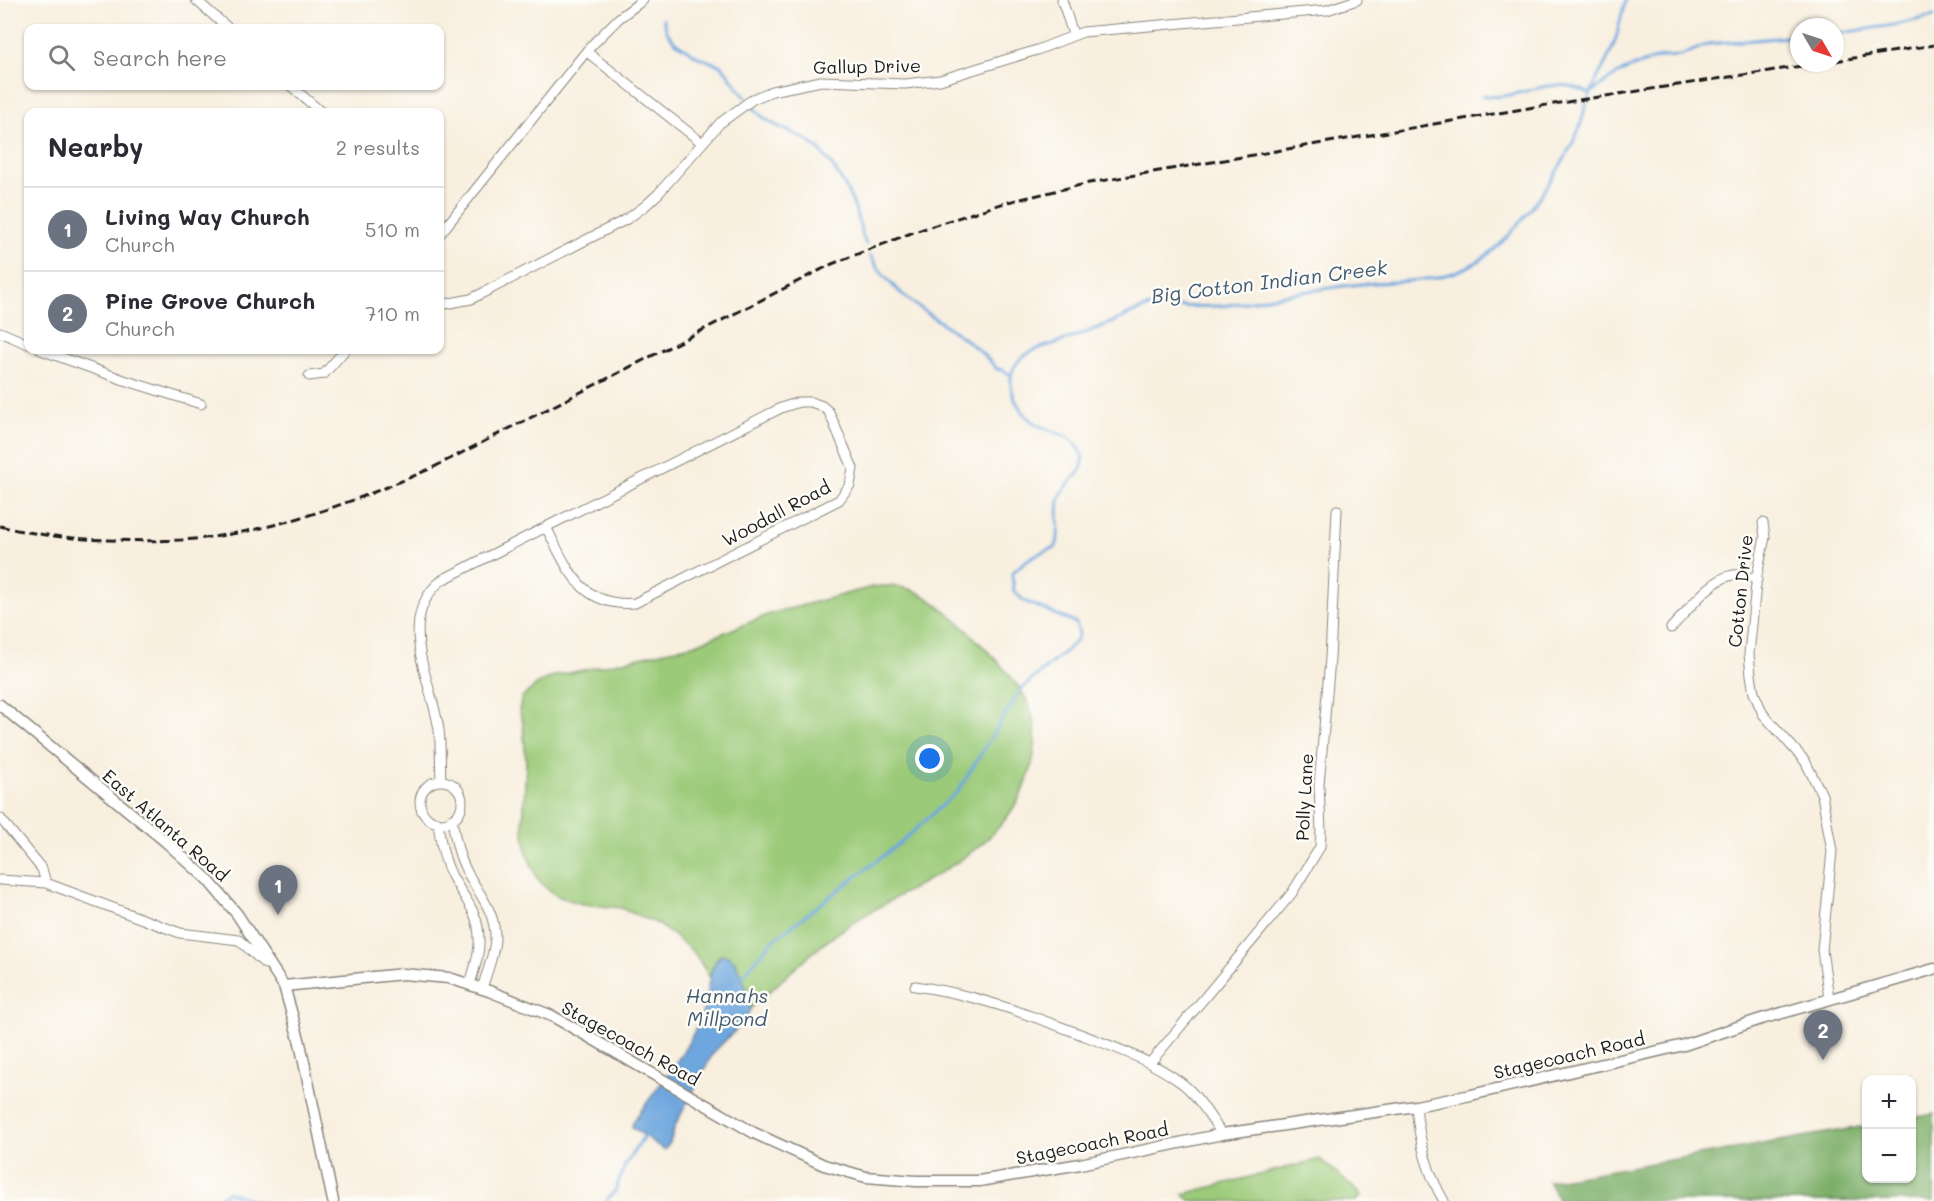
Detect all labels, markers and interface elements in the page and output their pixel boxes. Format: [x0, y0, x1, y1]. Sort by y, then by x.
north arrow [1790, 18, 1844, 72]
search box [24, 24, 444, 90]
icon: search [45, 41, 78, 74]
text: Search here [93, 43, 227, 72]
street label: Gallup Drive [813, 53, 921, 79]
text: Nearby [48, 130, 143, 164]
text: 2 results [336, 134, 420, 160]
text: Living Way Church [105, 202, 309, 231]
text: 1 [63, 216, 72, 242]
text: 510 m [365, 216, 420, 242]
text: Church [105, 231, 175, 257]
water label: Big Cotton Indian Creek [1149, 254, 1389, 308]
text: Pine Grove Church [105, 286, 315, 315]
text: 2 [62, 300, 73, 326]
text: 710 m [365, 300, 420, 326]
text: Church [105, 315, 175, 341]
street label: Woodall Road [718, 474, 834, 552]
street label: Cotton Drive [1722, 533, 1758, 649]
your location [915, 744, 944, 773]
street label: Polly Lane [1290, 753, 1318, 841]
street label: East Atlanta Road [98, 764, 234, 886]
pin: 1 [258, 866, 298, 915]
water label: Hannahs Millpond [686, 982, 768, 1031]
street label: Stagecoach Road [558, 995, 704, 1091]
pin: 2 [1804, 1010, 1842, 1060]
street label: Stagecoach Road [1491, 1026, 1647, 1084]
map controls [1862, 1075, 1916, 1183]
button: + [1862, 1075, 1916, 1129]
street label: Stagecoach Road [1014, 1116, 1170, 1170]
button: − [1862, 1129, 1916, 1183]

